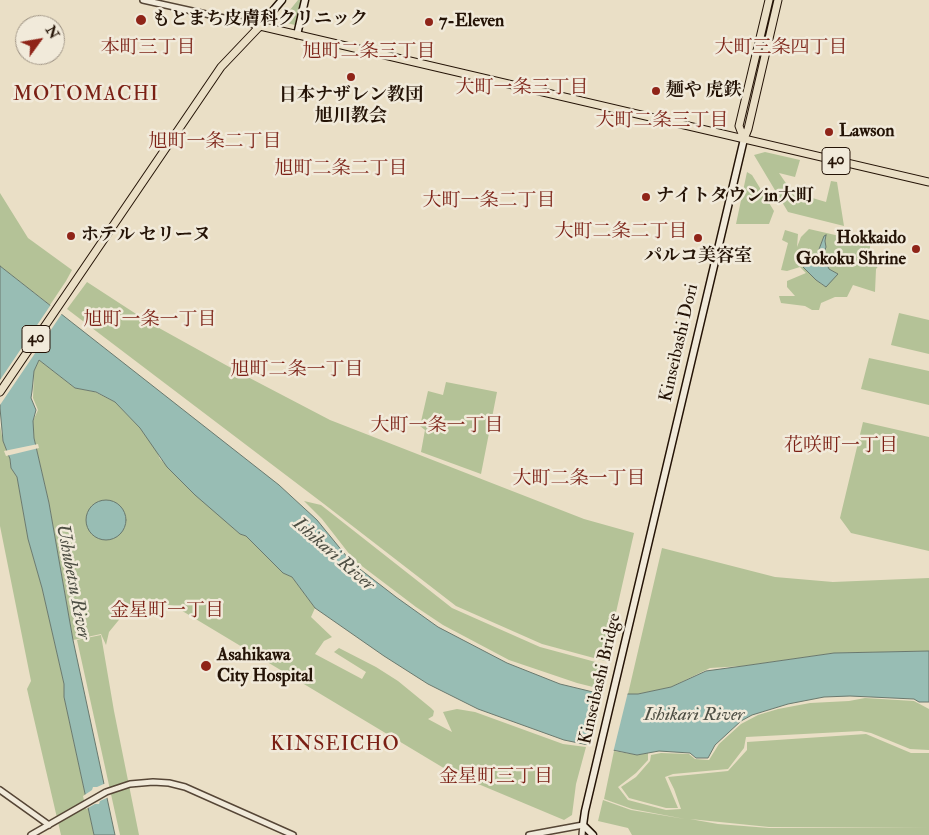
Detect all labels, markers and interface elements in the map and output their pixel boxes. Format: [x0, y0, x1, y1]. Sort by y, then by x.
place label: もとまち皮膚科クリニック [152, 9, 368, 31]
place label: 7-Eleven [439, 11, 504, 33]
marker: もとまち皮膚科クリニック [134, 13, 148, 27]
north arrow [15, 15, 65, 65]
marker: 7-Eleven [423, 16, 435, 28]
text: N [42, 22, 63, 42]
district label: 本町三丁目 [101, 38, 195, 60]
district label: 大町三条四丁目 [715, 38, 847, 60]
district label: 旭町二条三丁目 [303, 42, 435, 64]
marker: 日本ナザレン教団 旭川教会 [345, 71, 357, 83]
district label: 大町一条三丁目 [456, 78, 588, 100]
place label: 麺や 虎鉄 [666, 80, 742, 102]
district label: MOTOMACHI [12, 84, 160, 108]
place label: 日本ナザレン教団 旭川教会 [279, 85, 423, 128]
marker: 麺や 虎鉄 [650, 85, 662, 97]
district label: 大町二条三丁目 [596, 111, 728, 133]
place label: Lawson [839, 121, 894, 143]
marker: Lawson [823, 126, 835, 138]
district label: 旭町一条二丁目 [149, 132, 281, 154]
road number: 40 [822, 148, 850, 175]
district label: 旭町二条二丁目 [275, 159, 407, 181]
place label: ナイトタウンin大町 [656, 186, 814, 208]
district label: 大町一条二丁目 [423, 191, 555, 213]
marker: ナイトタウンin大町 [640, 191, 652, 203]
district label: 大町二条二丁目 [555, 222, 687, 244]
place label: ホテル セリーヌ [81, 225, 211, 247]
place label: Hokkaido Gokoku Shrine [796, 228, 906, 270]
marker: ホテル セリーヌ [65, 230, 77, 242]
marker: パルコ美容室 [692, 232, 704, 244]
marker: Hokkaido Gokoku Shrine [910, 243, 922, 255]
place label: パルコ美容室 [644, 246, 752, 268]
street label: Kinseibashi Dori [656, 282, 704, 404]
district label: 旭町一条一丁目 [84, 310, 216, 332]
road number: 40 [22, 326, 50, 352]
district label: 旭町二条一丁目 [231, 360, 363, 382]
district label: 大町一条一丁目 [371, 416, 503, 438]
district label: 花咲町一丁目 [784, 436, 898, 458]
district label: 大町二条一丁目 [513, 469, 645, 491]
water label: Ishikari River [288, 513, 378, 597]
water label: Ushubetsu River [50, 522, 94, 642]
district label: 金星町一丁目 [110, 601, 224, 623]
street label: Kinseibashi Bridge [575, 611, 627, 747]
place label: Asahikawa City Hospital [217, 645, 313, 688]
marker: Asahikawa City Hospital [199, 659, 213, 673]
water label: Ishikari River [644, 705, 744, 727]
district label: KINSEICHO [269, 734, 401, 758]
district label: 金星町三丁目 [439, 767, 553, 789]

